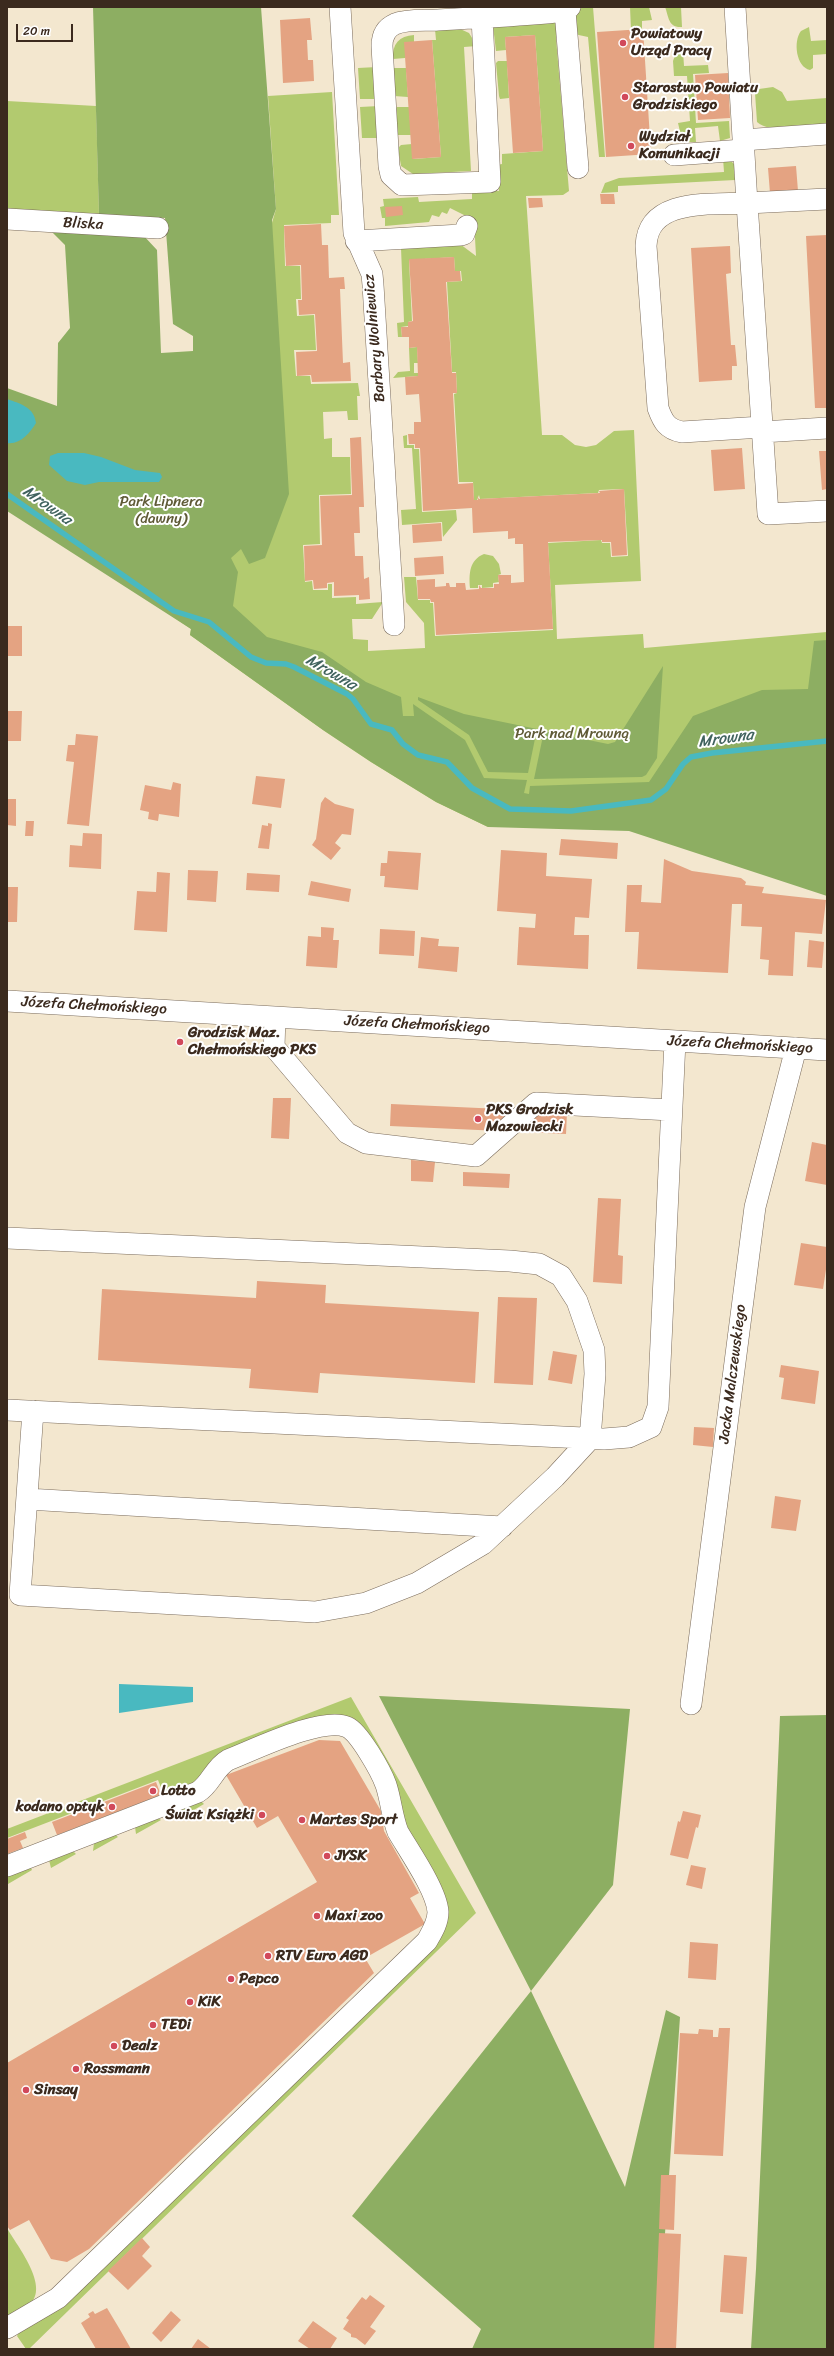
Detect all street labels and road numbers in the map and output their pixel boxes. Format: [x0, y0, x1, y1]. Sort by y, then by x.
street label: Bliska [62, 214, 104, 234]
street label: Barbary Wolniewicz [360, 273, 390, 403]
street label: Józefa Chełmońskiego [21, 993, 167, 1019]
street label: Józefa Chełmońskiego [344, 1012, 490, 1038]
street label: Józefa Chełmońskiego [667, 1032, 813, 1058]
street label: Jacka Malczewskiego [716, 1303, 750, 1445]

